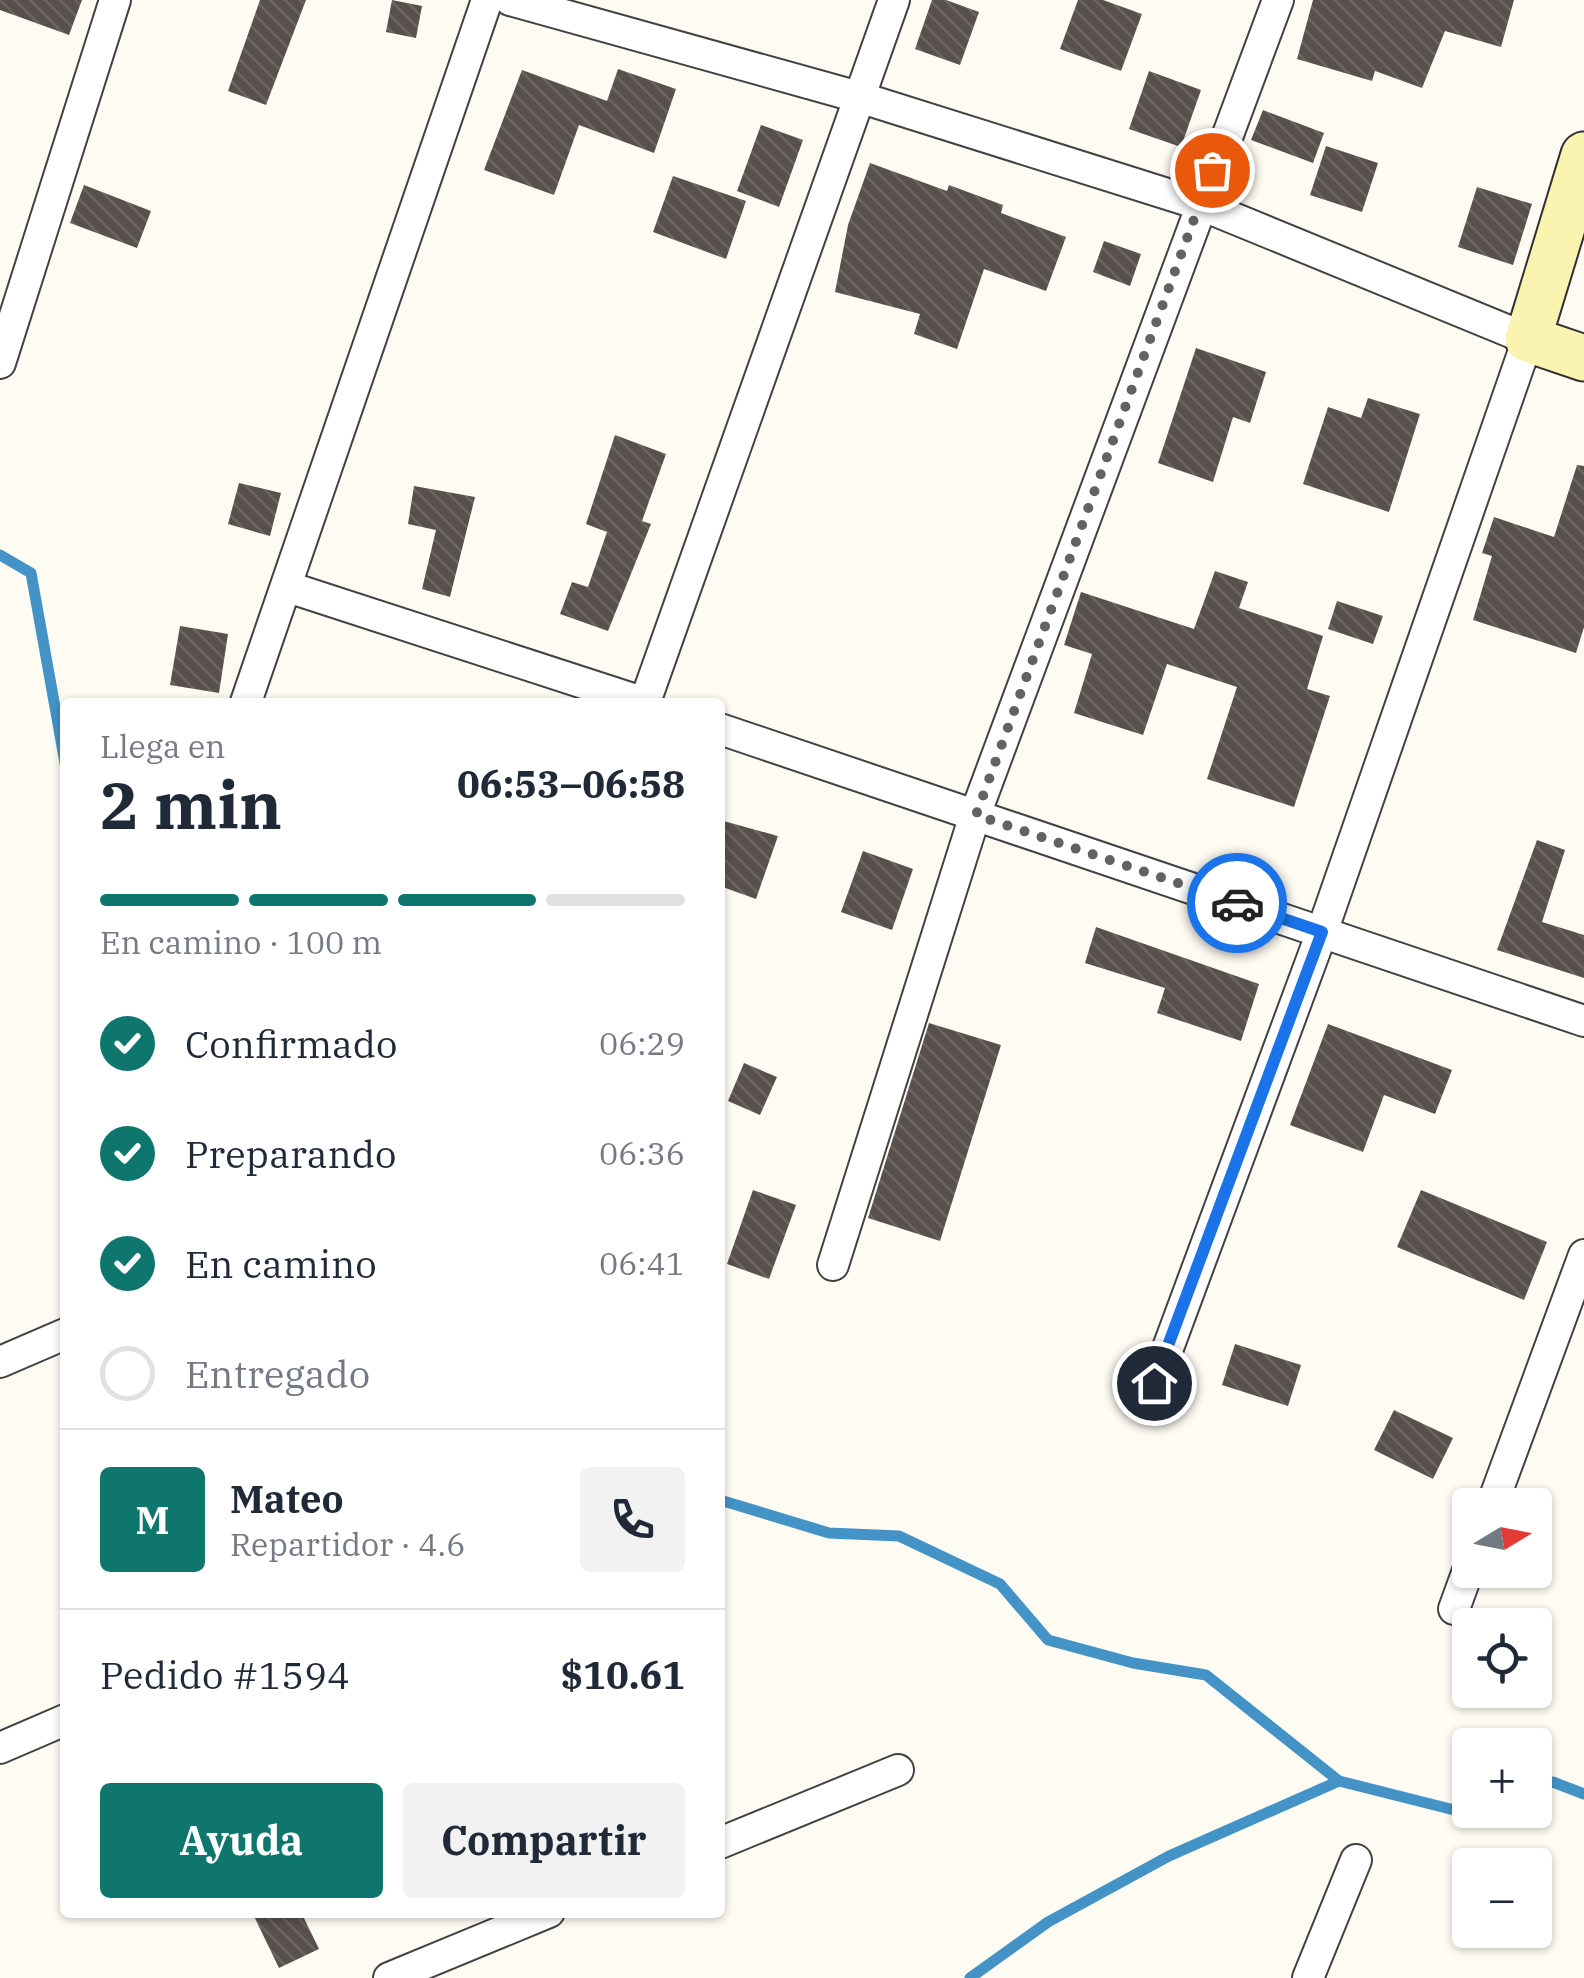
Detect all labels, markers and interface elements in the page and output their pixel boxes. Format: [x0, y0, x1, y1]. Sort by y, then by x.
pin [1170, 128, 1255, 213]
icon: bag [1185, 143, 1240, 198]
text: Llega en [100, 725, 226, 767]
text: 06:53–06:58 [457, 759, 685, 808]
text: 2 min [100, 762, 282, 847]
courier [1187, 853, 1287, 953]
icon: car [1210, 876, 1265, 931]
text: En camino · 100 m [100, 921, 382, 963]
icon: check [100, 1016, 155, 1071]
text: Confirmado [185, 1019, 397, 1068]
text: 06:29 [599, 1022, 685, 1064]
icon: check [100, 1126, 155, 1181]
text: Preparando [185, 1129, 396, 1178]
text: 06:36 [599, 1132, 685, 1174]
icon: check [100, 1236, 155, 1291]
text: En camino [185, 1239, 377, 1288]
text: 06:41 [599, 1242, 685, 1284]
pin [1112, 1341, 1197, 1426]
text: Entregado [185, 1349, 370, 1398]
icon: home [1127, 1356, 1182, 1411]
button: phone [580, 1467, 685, 1572]
text: Mateo [230, 1474, 344, 1523]
north arrow [1452, 1488, 1552, 1588]
map controls [1452, 1488, 1552, 1948]
text: M [135, 1495, 170, 1544]
text: Repartidor · 4.6 [230, 1523, 465, 1565]
button: locate [1452, 1608, 1552, 1708]
text: Pedido #1594 [100, 1650, 350, 1699]
text: $10.61 [560, 1650, 685, 1699]
button: + [1452, 1728, 1552, 1828]
button: Ayuda [100, 1783, 383, 1898]
button: Compartir [403, 1783, 685, 1898]
button: − [1452, 1848, 1552, 1948]

